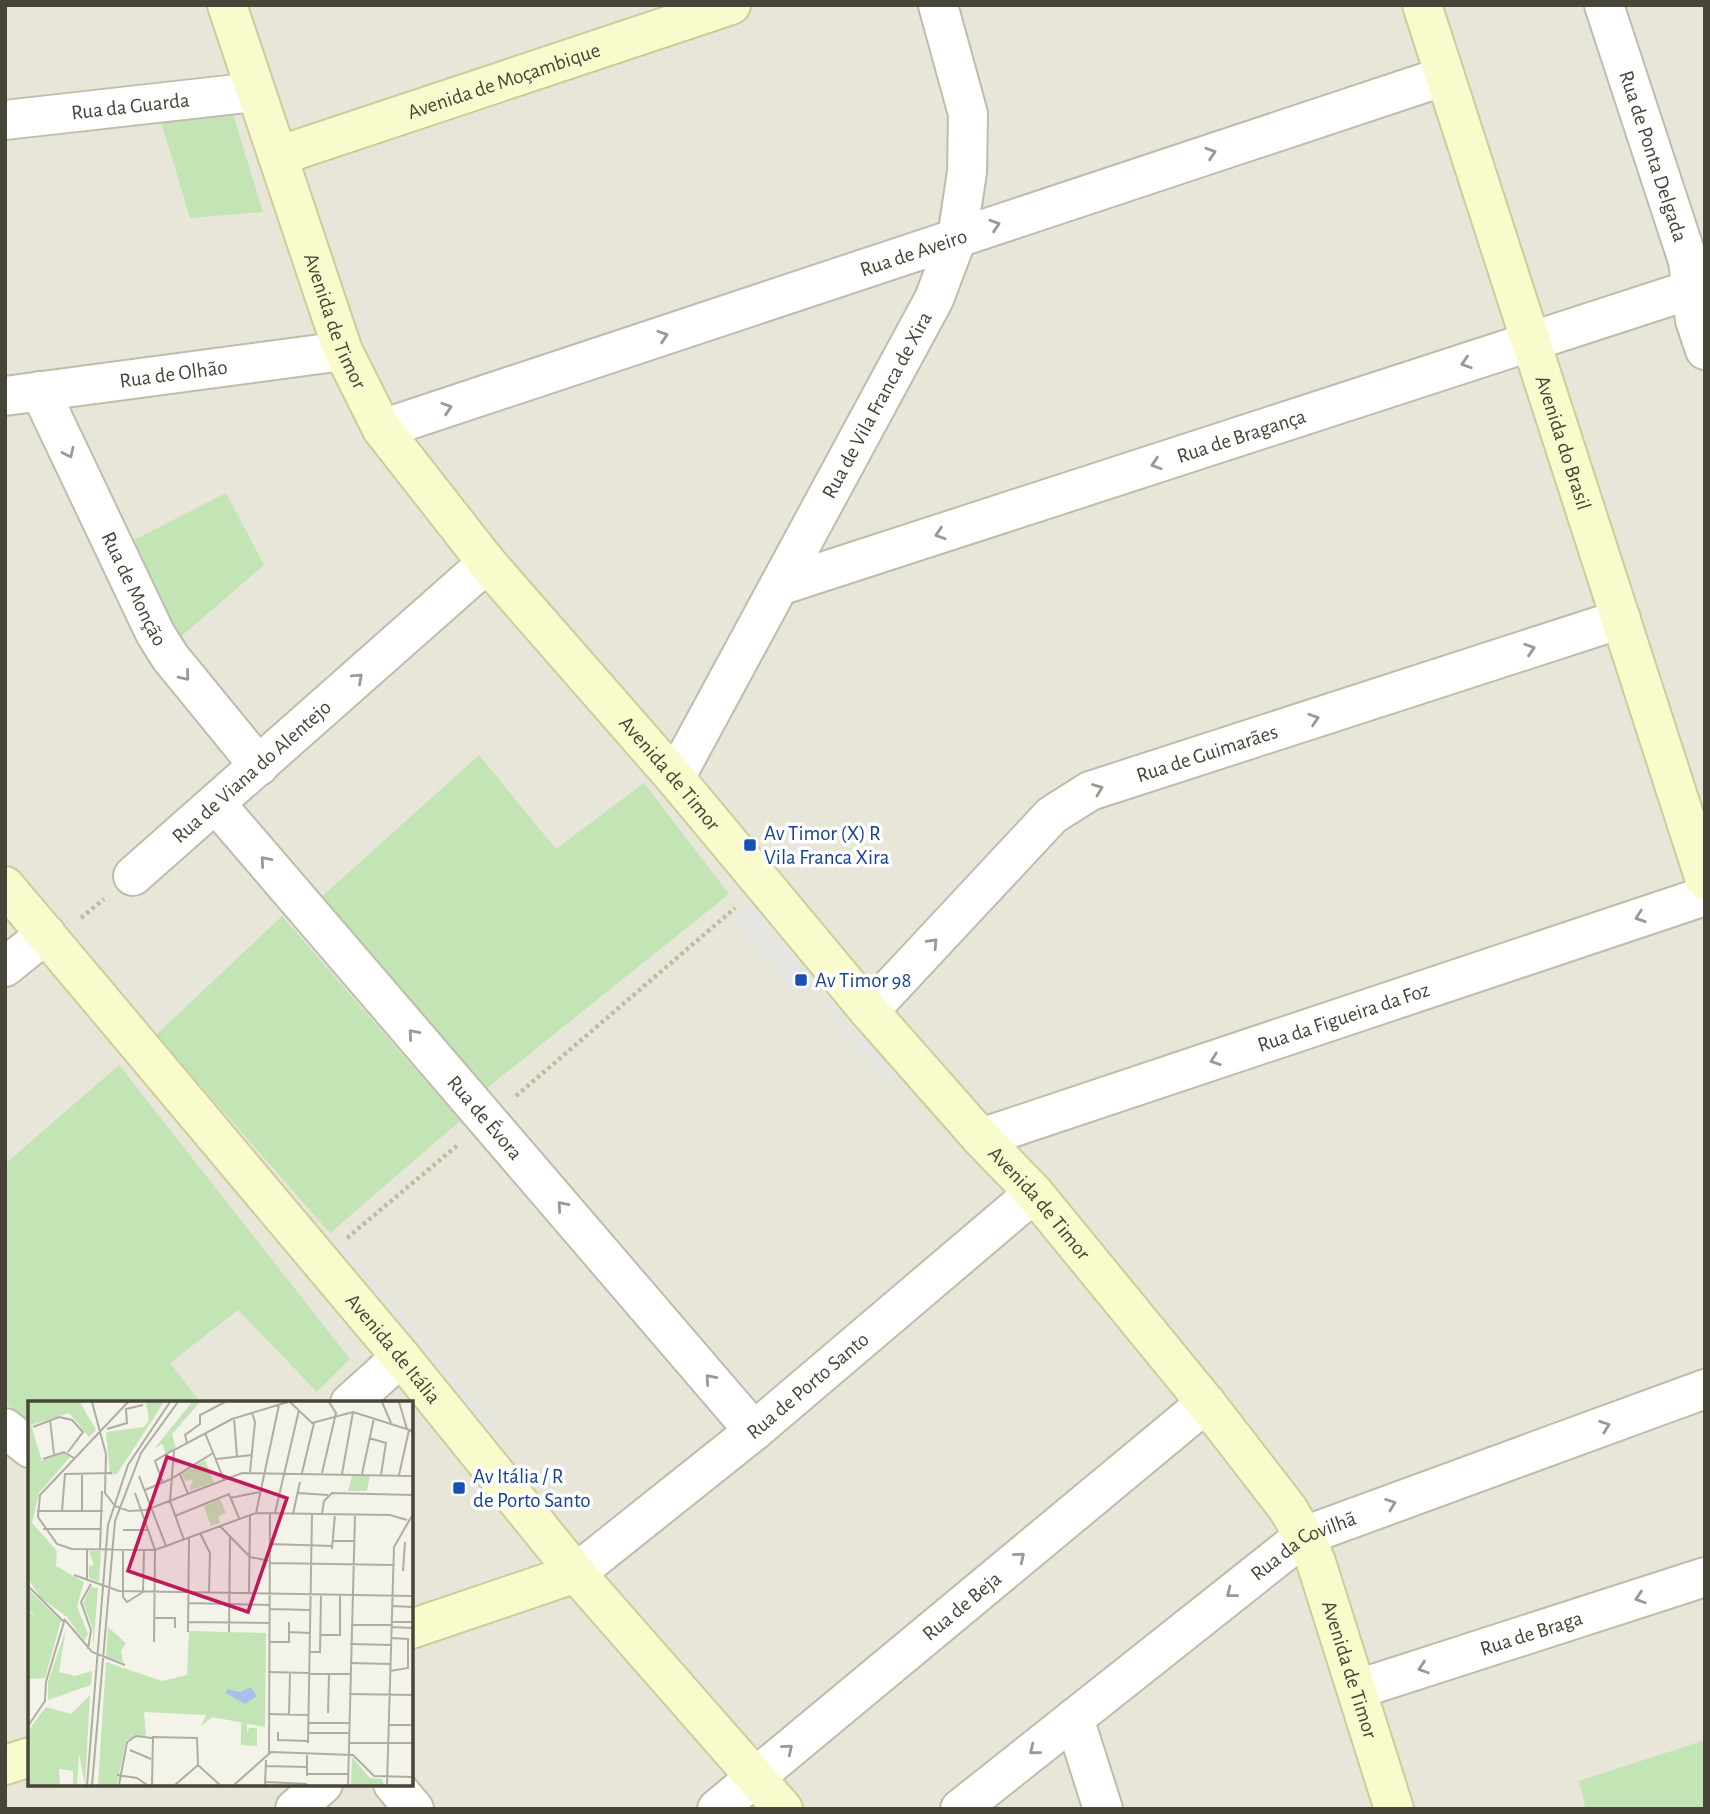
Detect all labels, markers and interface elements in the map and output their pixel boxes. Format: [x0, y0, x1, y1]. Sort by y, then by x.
street label: Avenida de Moçambique [405, 39, 603, 123]
street label: Rua de Ponta Delgada [1616, 68, 1692, 245]
street label: Rua da Guarda [70, 89, 191, 123]
one-way arrow [1204, 147, 1217, 161]
one-way arrow [989, 219, 1001, 233]
street label: Rua de Aveiro [857, 225, 970, 280]
street label: Avenida de Timor [300, 250, 371, 392]
street label: Rua de Vila Franca de Xira [818, 308, 936, 502]
one-way arrow [657, 330, 669, 344]
one-way arrow [1460, 355, 1473, 369]
street label: Rua de Olhão [118, 356, 229, 391]
street label: Avenida do Brasil [1532, 373, 1595, 513]
one-way arrow [441, 401, 453, 416]
street label: Rua de Bragança [1174, 405, 1309, 467]
one-way arrow [61, 446, 75, 458]
one-way arrow [1151, 455, 1163, 470]
one-way arrow [934, 526, 947, 540]
street label: Rua de Monção [98, 528, 171, 650]
one-way arrow [1524, 642, 1536, 657]
one-way arrow [177, 668, 190, 680]
one-way arrow [350, 674, 363, 686]
street label: Rua de Viana do Alentejo [168, 696, 335, 847]
street label: Avenida de Timor [615, 712, 725, 835]
one-way arrow [1307, 712, 1319, 727]
street label: Rua de Guimarães [1134, 720, 1280, 786]
one-way arrow [1091, 784, 1103, 798]
place label: Av Timor (X) R Vila Franca Xira [764, 823, 890, 868]
marker: Av Timor (X) R Vila Franca Xira [742, 837, 758, 853]
one-way arrow [261, 857, 273, 870]
one-way arrow [1634, 909, 1647, 923]
one-way arrow [924, 938, 937, 951]
place label: Av Timor 98 [815, 970, 911, 991]
marker: Av Timor 98 [793, 972, 809, 988]
street label: Rua da Figueira da Foz [1255, 978, 1432, 1055]
one-way arrow [409, 1029, 421, 1042]
one-way arrow [1210, 1052, 1222, 1066]
street label: Rua de Évora [443, 1071, 527, 1164]
street label: Avenida de Timor [984, 1142, 1095, 1264]
one-way arrow [558, 1201, 570, 1214]
street label: Avenida de Itália [342, 1290, 445, 1408]
street label: Rua de Porto Santo [743, 1328, 873, 1443]
one-way arrow [706, 1374, 718, 1387]
inset map [28, 1401, 413, 1786]
one-way arrow [1598, 1420, 1610, 1434]
place label: Av Itália / R de Porto Santo [473, 1466, 591, 1511]
marker: Av Itália / R de Porto Santo [451, 1480, 467, 1496]
one-way arrow [1384, 1498, 1396, 1512]
street label: Rua da Covilhã [1247, 1507, 1359, 1585]
one-way arrow [1011, 1553, 1024, 1565]
street label: Rua de Beja [918, 1567, 1005, 1644]
one-way arrow [1226, 1585, 1239, 1598]
one-way arrow [1634, 1590, 1646, 1604]
street label: Avenida de Timor [1318, 1598, 1382, 1741]
street label: Rua de Braga [1477, 1607, 1585, 1659]
one-way arrow [1418, 1659, 1430, 1674]
one-way arrow [1029, 1742, 1042, 1754]
one-way arrow [779, 1745, 792, 1757]

